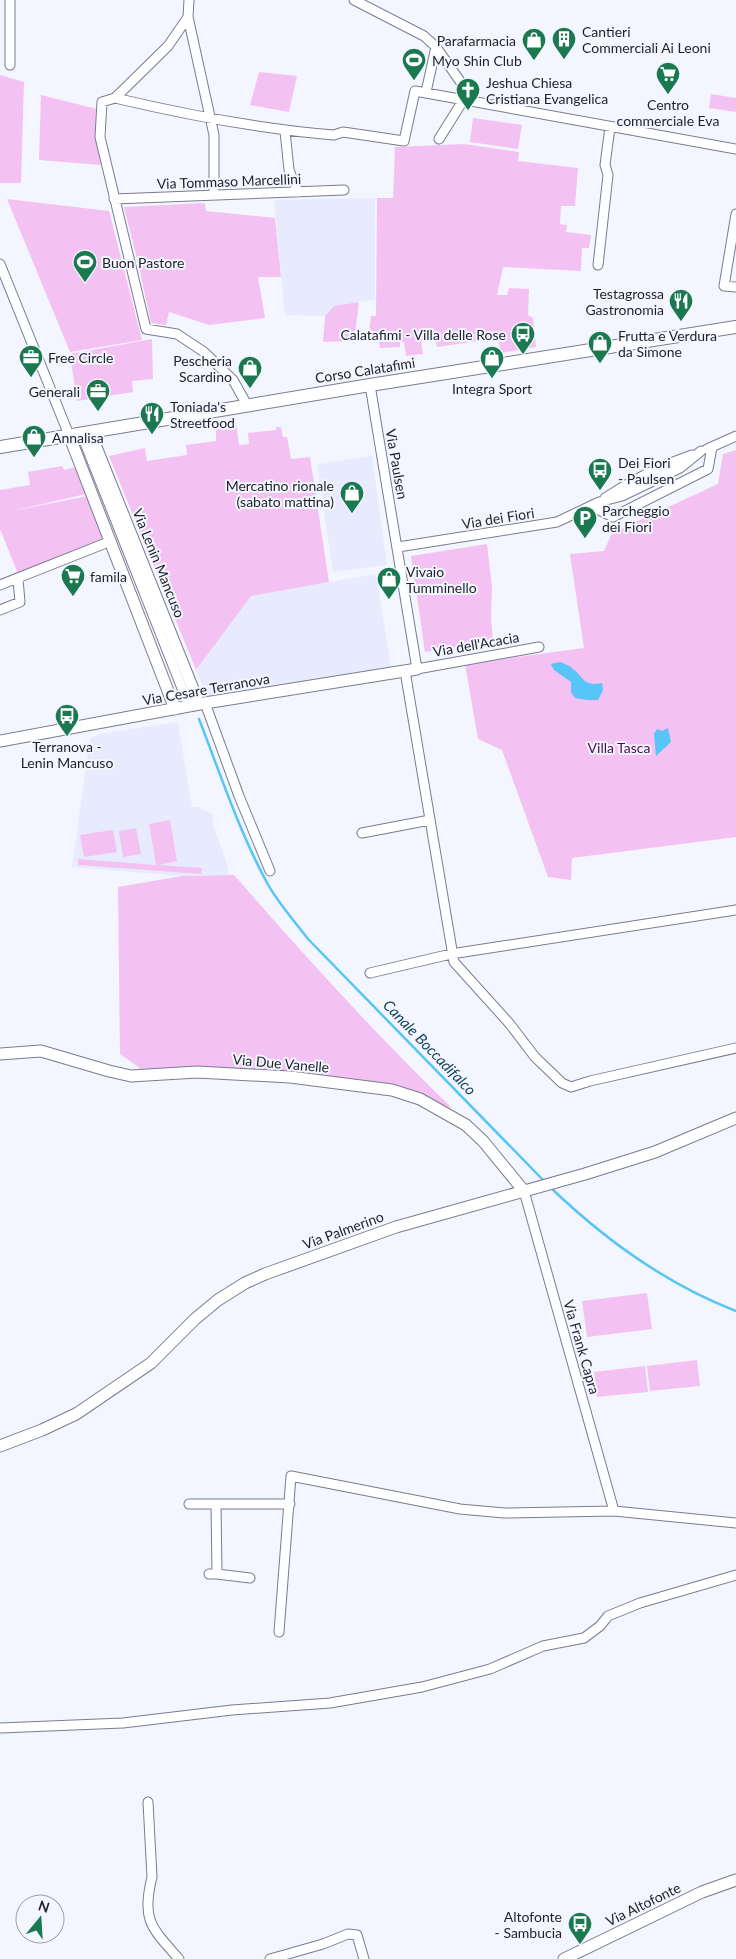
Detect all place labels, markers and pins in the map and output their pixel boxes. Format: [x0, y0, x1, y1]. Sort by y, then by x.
place label: Cantieri Commerciali Ai Leoni [582, 23, 711, 56]
building icon: Cantieri Commerciali Ai Leoni [551, 26, 577, 60]
shop icon: Parafarmacia [521, 27, 547, 61]
place label: Parafarmacia [437, 32, 516, 49]
sports icon: Myo Shin Club [401, 47, 427, 81]
place label: Myo Shin Club [432, 52, 522, 69]
supermarket icon: Centro commerciale Eva [655, 61, 681, 95]
place label: Jeshua Chiesa Cristiana Evangelica [486, 74, 608, 107]
church icon: Jeshua Chiesa Cristiana Evangelica [455, 77, 481, 111]
place label: Centro commerciale Eva [617, 96, 719, 129]
sports icon: Buon Pastore [72, 249, 98, 283]
place label: Buon Pastore [102, 254, 184, 271]
place label: Testagrossa Gastronomia [585, 285, 664, 318]
restaurant icon: Testagrossa Gastronomia [668, 288, 694, 322]
bus stop icon: Calatafimi - Villa delle Rose [510, 321, 536, 355]
place label: Calatafimi - Villa delle Rose [340, 326, 506, 343]
place label: Frutta e Verdura da Simone [618, 327, 717, 360]
shop icon: Frutta e Verdura da Simone [587, 330, 613, 364]
office icon: Free Circle [18, 344, 44, 378]
shop icon: Integra Sport [479, 345, 505, 379]
place label: Free Circle [48, 349, 113, 366]
place label: Pescheria Scardino [173, 352, 232, 385]
shop icon: Pescheria Scardino [237, 355, 263, 389]
office icon: Generali [85, 378, 111, 412]
place label: Integra Sport [452, 380, 532, 397]
place label: Generali [29, 383, 80, 400]
place label: Toniada's Streetfood [170, 398, 235, 431]
restaurant icon: Toniada's Streetfood [139, 401, 165, 435]
shop icon: Annalisa [21, 424, 47, 458]
place label: Annalisa [52, 429, 104, 446]
place label: Dei Fiori - Paulsen [618, 454, 674, 487]
bus stop icon: Dei Fiori - Paulsen [587, 457, 613, 491]
place label: Mercatino rionale (sabato mattina) [226, 477, 334, 510]
shop icon: Mercatino rionale (sabato mattina) [339, 480, 365, 514]
place label: Parcheggio dei Fiori [602, 502, 670, 535]
parking icon: Parcheggio dei Fiori [572, 505, 598, 539]
supermarket icon: famila [60, 563, 86, 597]
place label: Vivaio Tumminello [406, 563, 477, 596]
shop icon: Vivaio Tumminello [376, 566, 402, 600]
place label: famila [90, 568, 127, 585]
bus stop icon: Terranova - Lenin Mancuso [54, 703, 80, 737]
place label: Terranova - Lenin Mancuso [21, 738, 113, 771]
place label: Altofonte - Sambucia [495, 1908, 562, 1941]
bus stop icon: Altofonte - Sambucia [567, 1911, 593, 1945]

